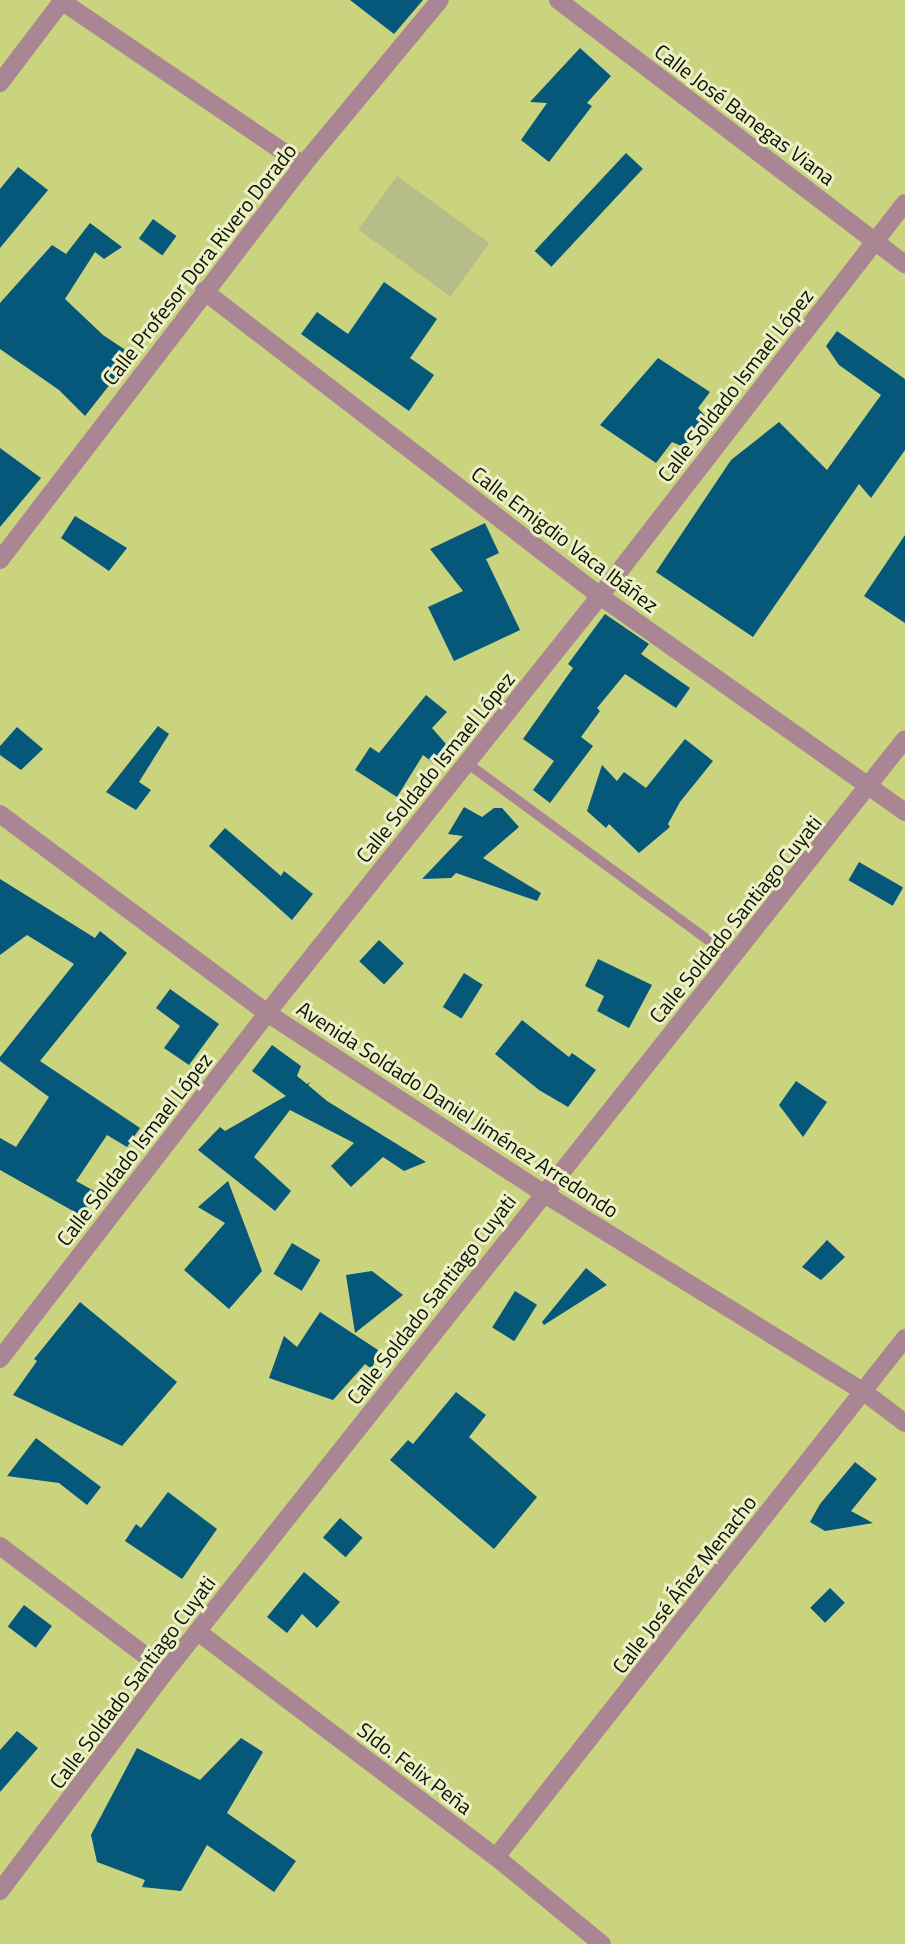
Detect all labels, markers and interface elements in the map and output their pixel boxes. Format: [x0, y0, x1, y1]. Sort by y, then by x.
street label: Calle José Banegas Viana [650, 38, 840, 190]
street label: Calle Profesor Dora Rivero Dorado [97, 138, 301, 390]
street label: Calle Soldado Ismael López [652, 283, 818, 487]
street label: Calle Emigdio Vaca Ibáñez [467, 460, 663, 618]
street label: Calle Soldado Ismael López [350, 667, 520, 867]
street label: Calle Soldado Santiago Cuyati [644, 810, 826, 1028]
street label: Avenida Soldado Daniel Jiménez Arredondo [292, 995, 624, 1223]
street label: Calle Soldado Ismael López [51, 1047, 217, 1251]
street label: Calle Soldado Santiago Cuyati [341, 1189, 521, 1409]
street label: Calle José Áñez Menacho [607, 1490, 761, 1678]
street label: Calle Soldado Santiago Cuyati [44, 1571, 220, 1793]
street label: Sldo. Felix Peña [353, 1717, 477, 1819]

